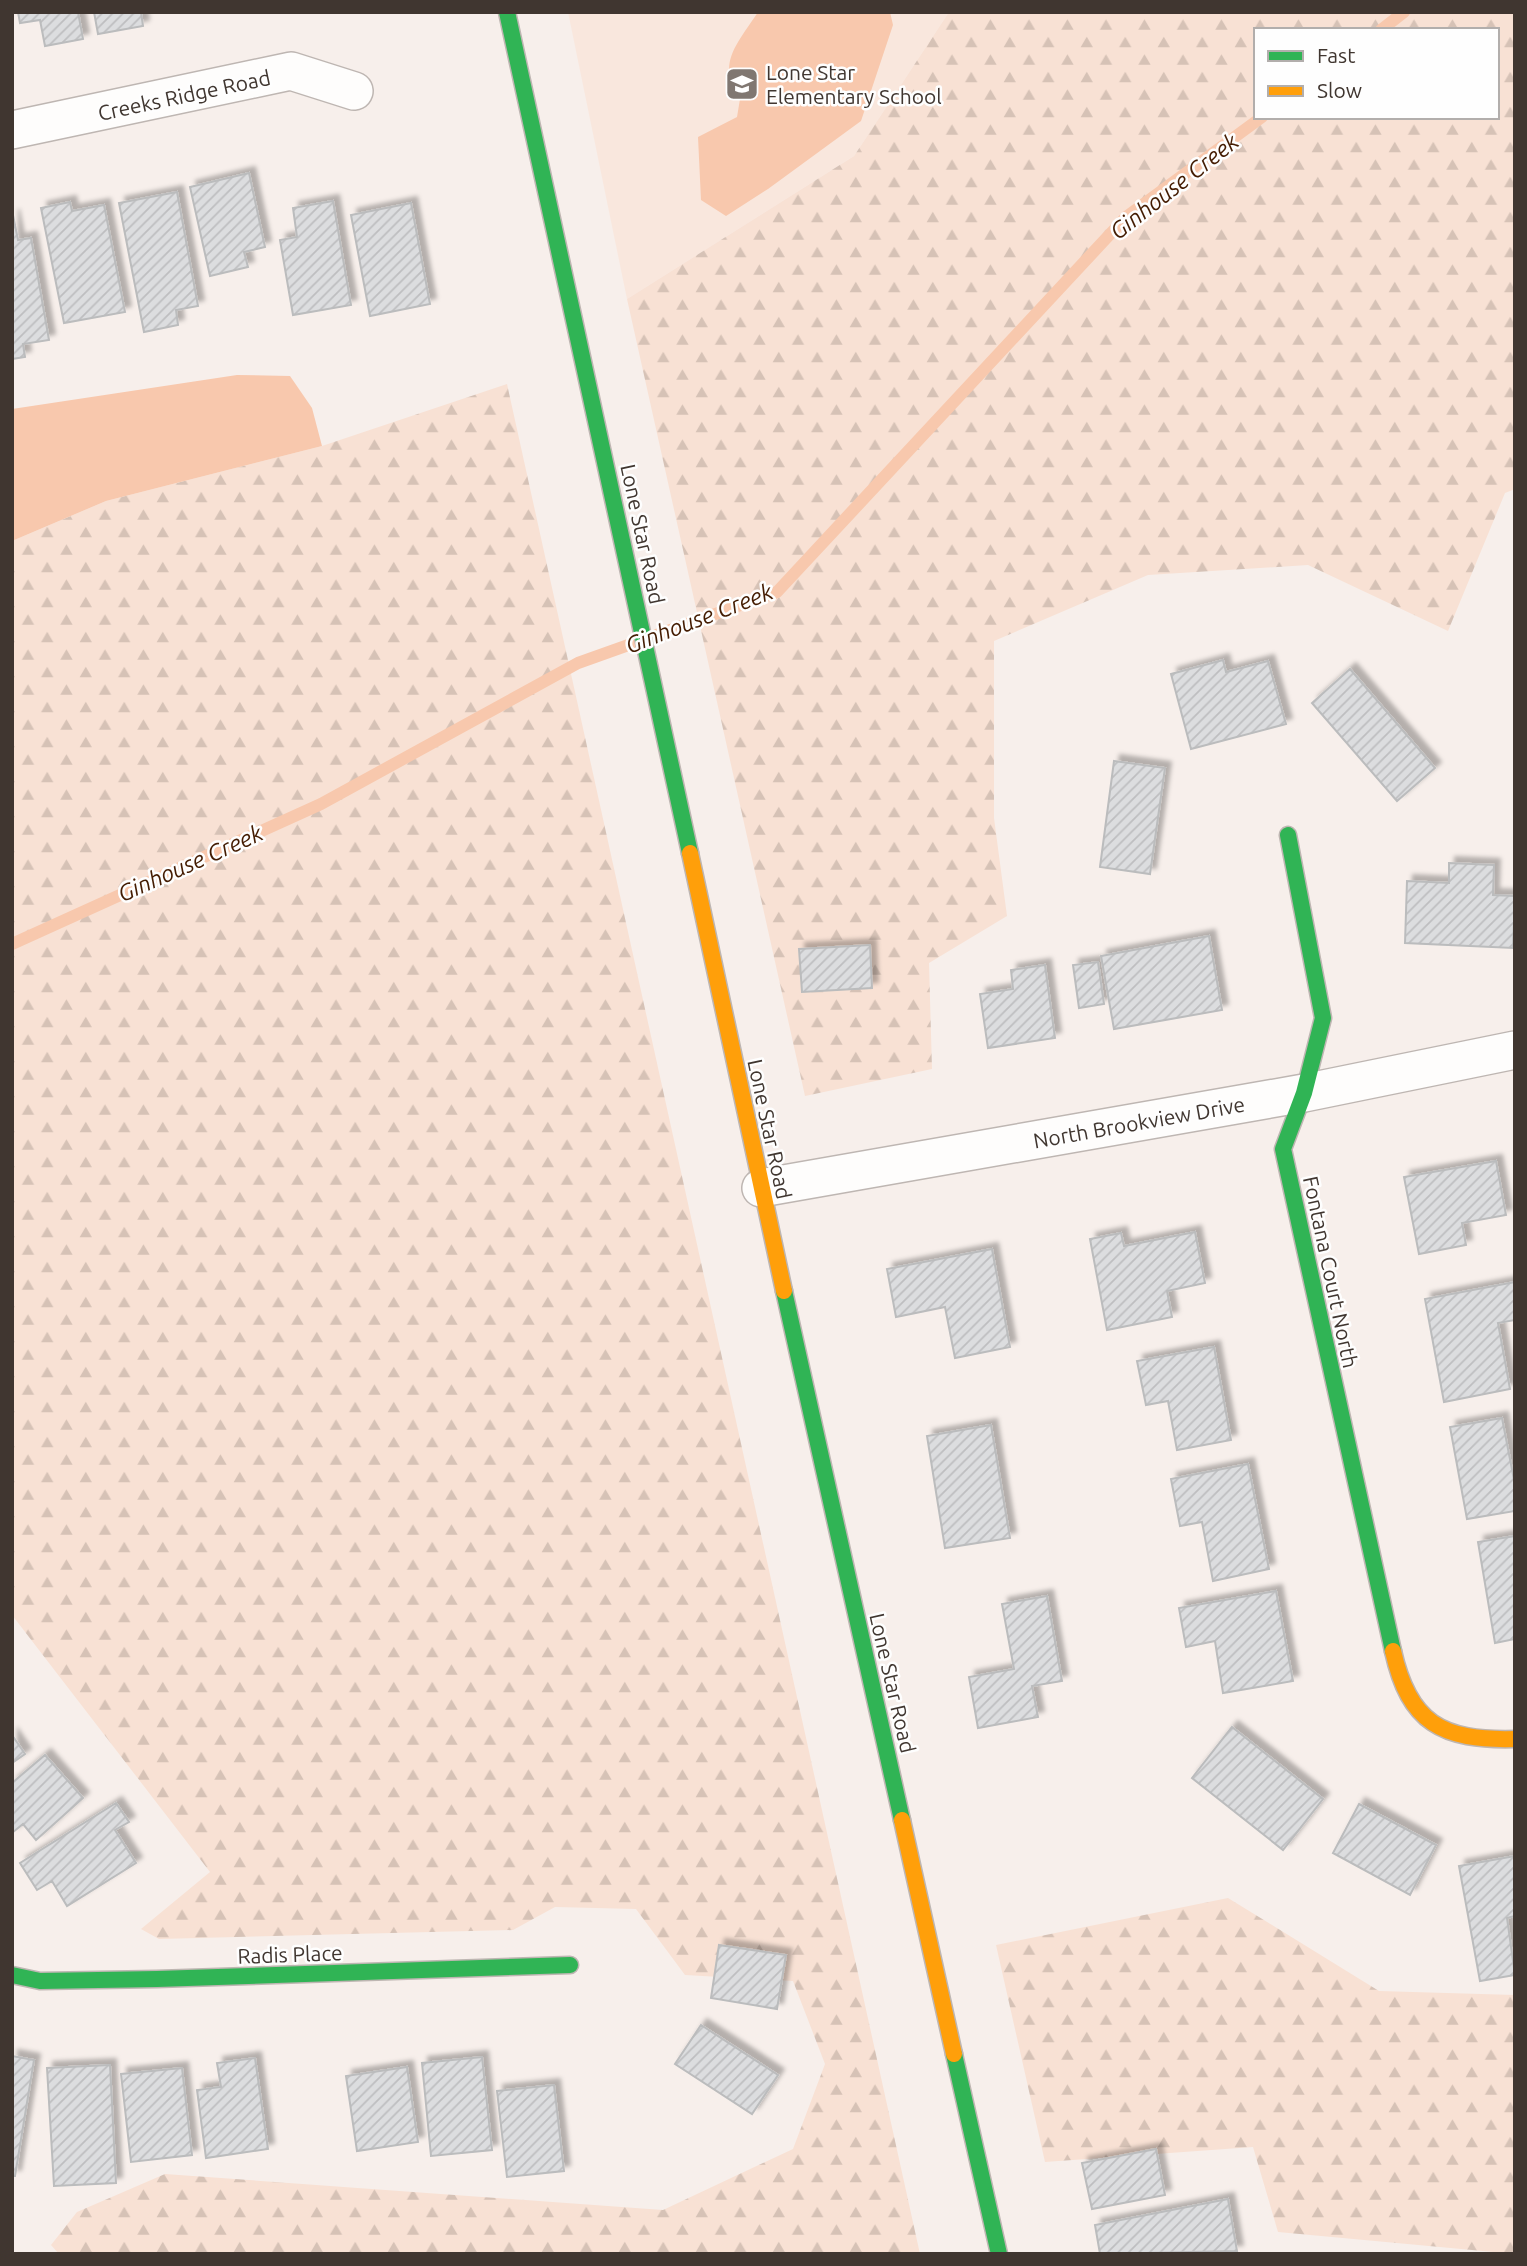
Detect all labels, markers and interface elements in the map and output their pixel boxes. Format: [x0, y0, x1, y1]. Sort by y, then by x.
legend [1254, 28, 1499, 119]
text: Fast [1317, 43, 1355, 67]
place label: Lone Star Elementary School [766, 60, 942, 108]
street label: Creeks Ridge Road [95, 65, 273, 125]
school or university icon: Lone Star Elementary School [723, 65, 761, 103]
text: Slow [1317, 78, 1362, 102]
water label: Ginhouse Creek [1105, 128, 1243, 244]
street label: Lone Star Road [616, 462, 670, 606]
water label: Ginhouse Creek [622, 578, 776, 658]
water label: Ginhouse Creek [114, 820, 266, 906]
street label: Lone Star Road [743, 1057, 797, 1201]
street label: North Brookview Drive [1031, 1092, 1247, 1152]
street label: Fontana Court North [1299, 1174, 1363, 1370]
street label: Lone Star Road [865, 1611, 921, 1755]
street label: Radis Place [237, 1940, 343, 1968]

